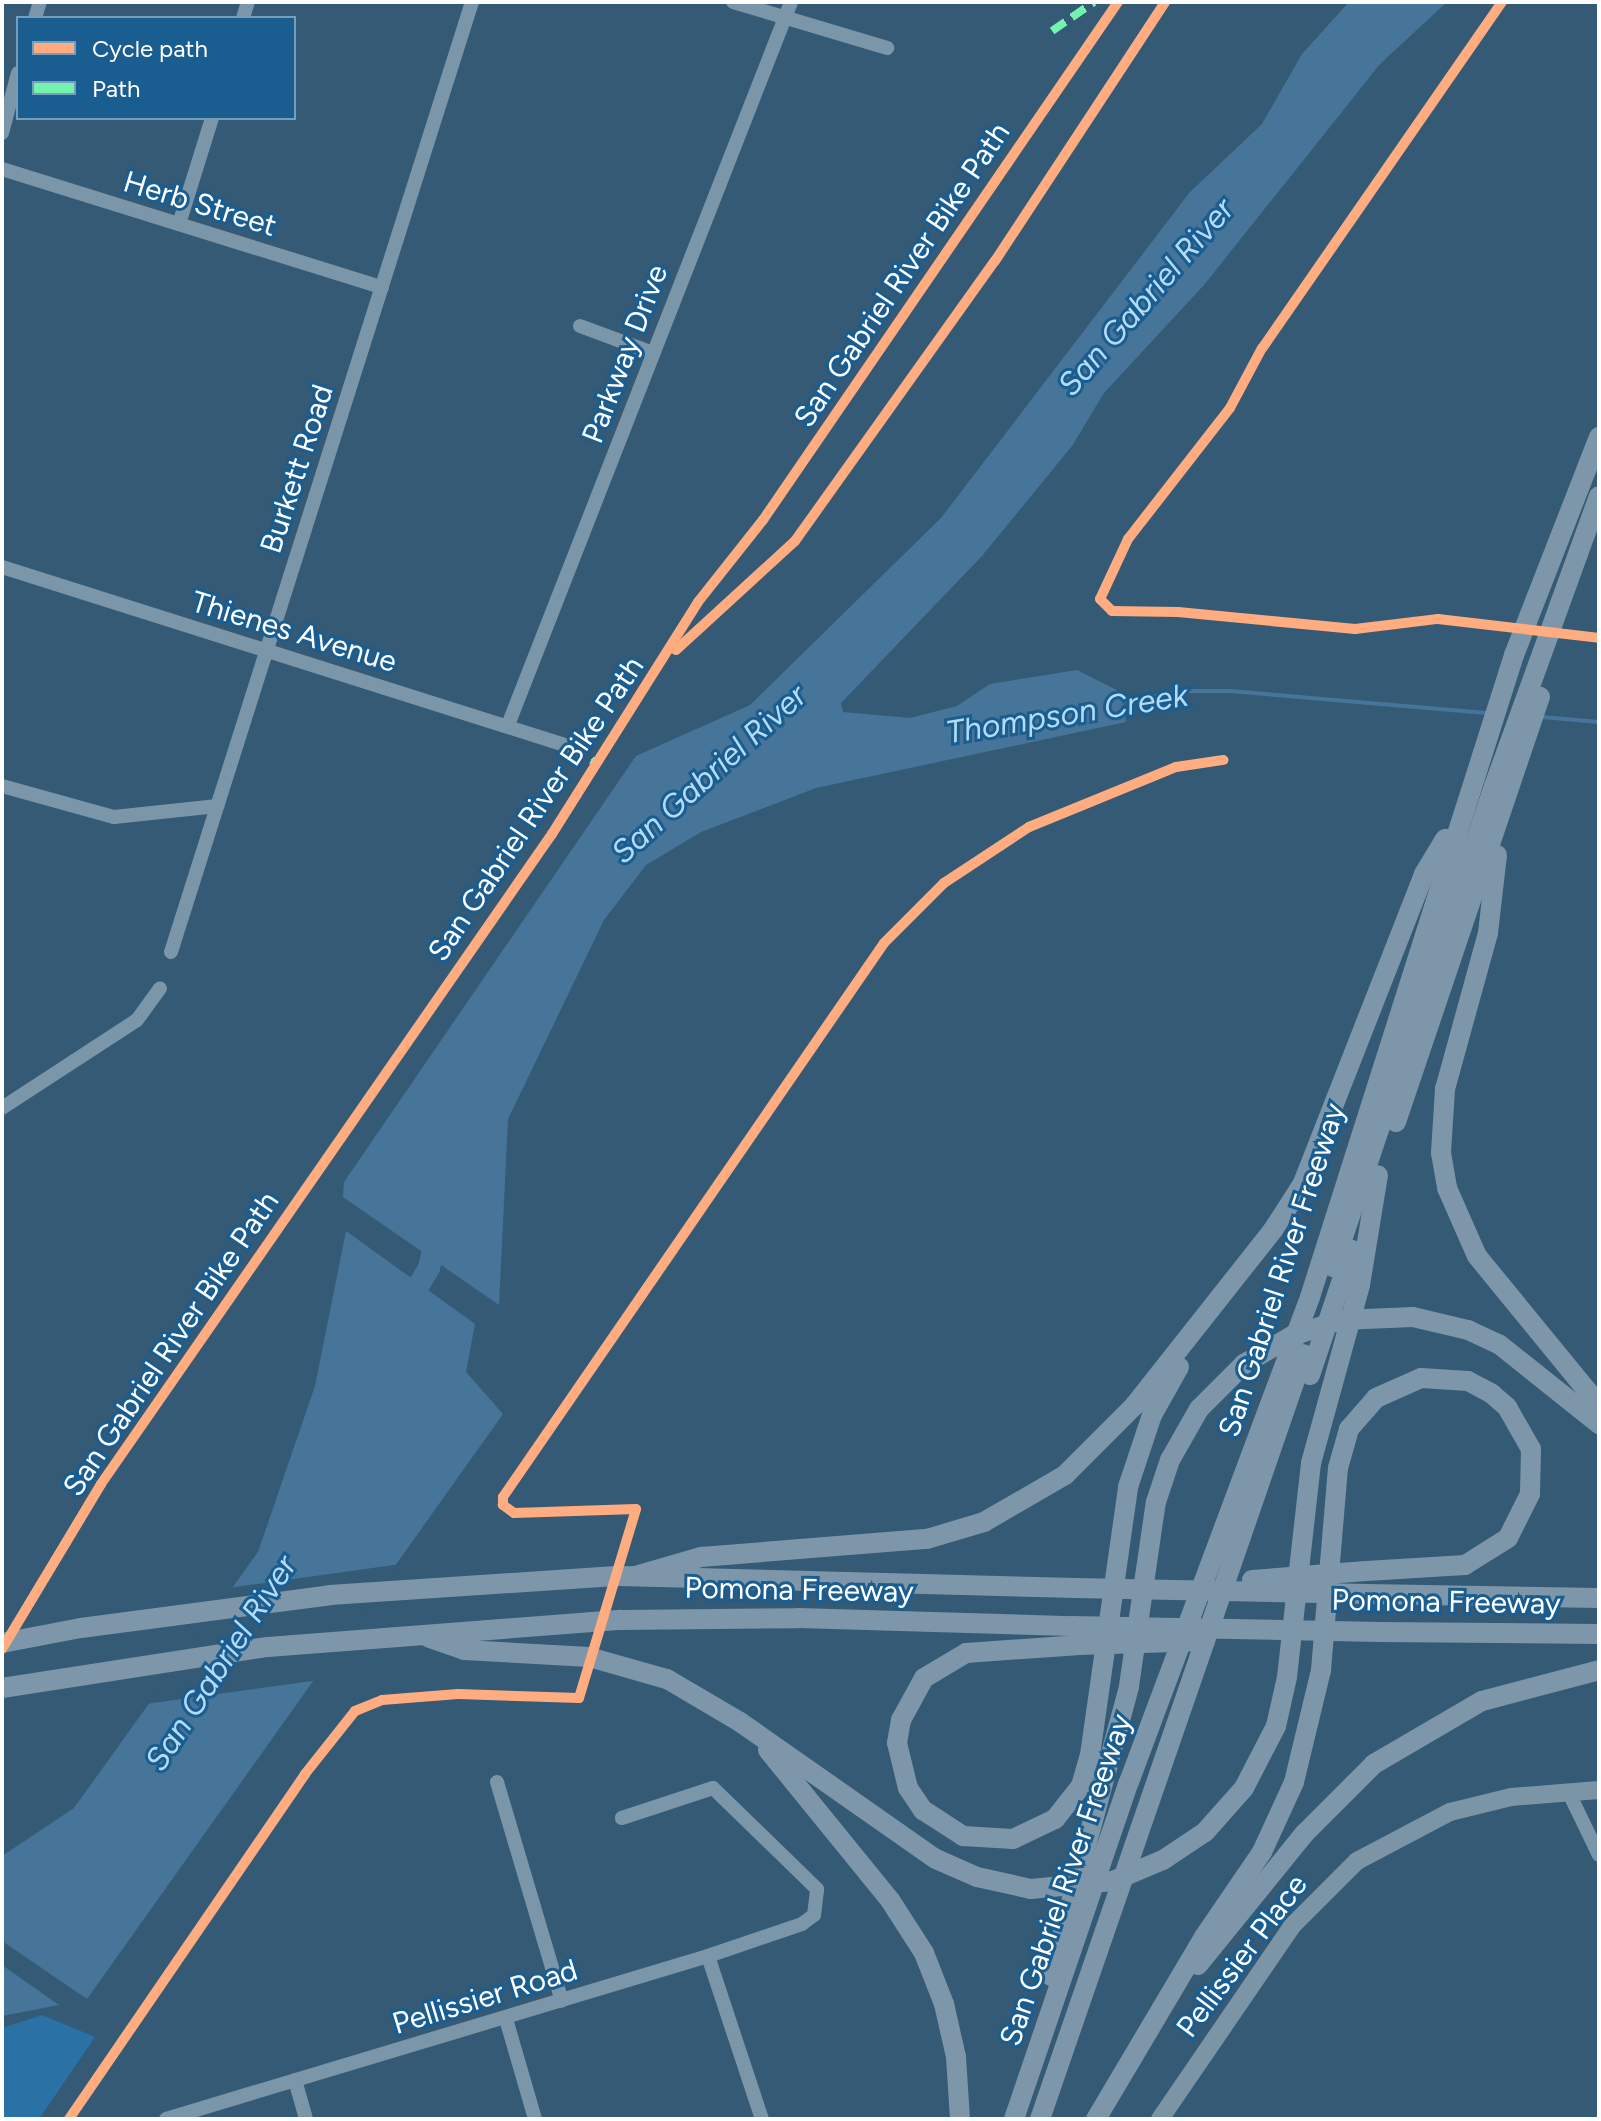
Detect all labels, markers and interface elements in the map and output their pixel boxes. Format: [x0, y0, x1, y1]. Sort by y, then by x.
legend [16, 16, 296, 120]
text: Cycle path [92, 34, 208, 63]
text: Path [92, 74, 140, 103]
street label: San Gabriel River Bike Path [787, 116, 1017, 434]
street label: Herb Street [119, 164, 281, 244]
water label: San Gabriel River [1050, 190, 1242, 404]
street label: Parkway Drive [575, 260, 675, 448]
street label: Burkett Road [253, 380, 341, 558]
street label: Thienes Avenue [187, 584, 401, 680]
street label: San Gabriel River Bike Path [421, 650, 651, 968]
water label: San Gabriel River [604, 676, 814, 872]
water label: Thompson Creek [943, 676, 1191, 752]
street label: San Gabriel River Freeway [1211, 1099, 1353, 1441]
street label: San Gabriel River Bike Path [56, 1185, 286, 1503]
water label: San Gabriel River [137, 1548, 305, 1778]
street label: Pomona Freeway [684, 1570, 914, 1610]
street label: Pomona Freeway [1331, 1582, 1561, 1622]
street label: San Gabriel River Freeway [992, 1709, 1140, 2051]
street label: Pellissier Place [1169, 1868, 1315, 2044]
street label: Pellissier Road [388, 1952, 582, 2042]

